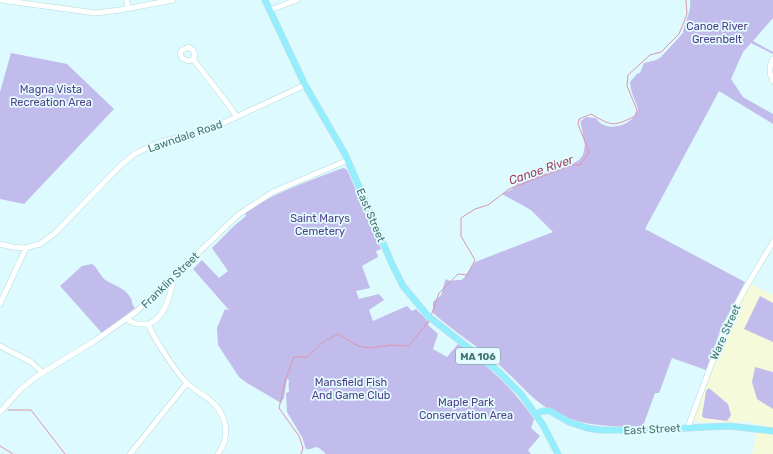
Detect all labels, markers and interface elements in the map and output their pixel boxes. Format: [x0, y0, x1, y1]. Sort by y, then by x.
park label: Canoe River Greenbelt [686, 20, 748, 46]
park label: Magna Vista Recreation Area [10, 83, 92, 109]
street label: Lawndale Road [146, 118, 224, 155]
water label: Canoe River [507, 152, 575, 188]
street label: East Street [353, 186, 388, 245]
park label: Saint Marys Cemetery [290, 212, 350, 238]
street label: Franklin Street [139, 249, 202, 311]
street label: Ware Street [707, 302, 744, 362]
road number: MA 106 [456, 348, 500, 364]
park label: Mansfield Fish And Game Club [312, 376, 390, 402]
park label: Maple Park Conservation Area [419, 396, 513, 422]
street label: East Street [623, 421, 682, 437]

